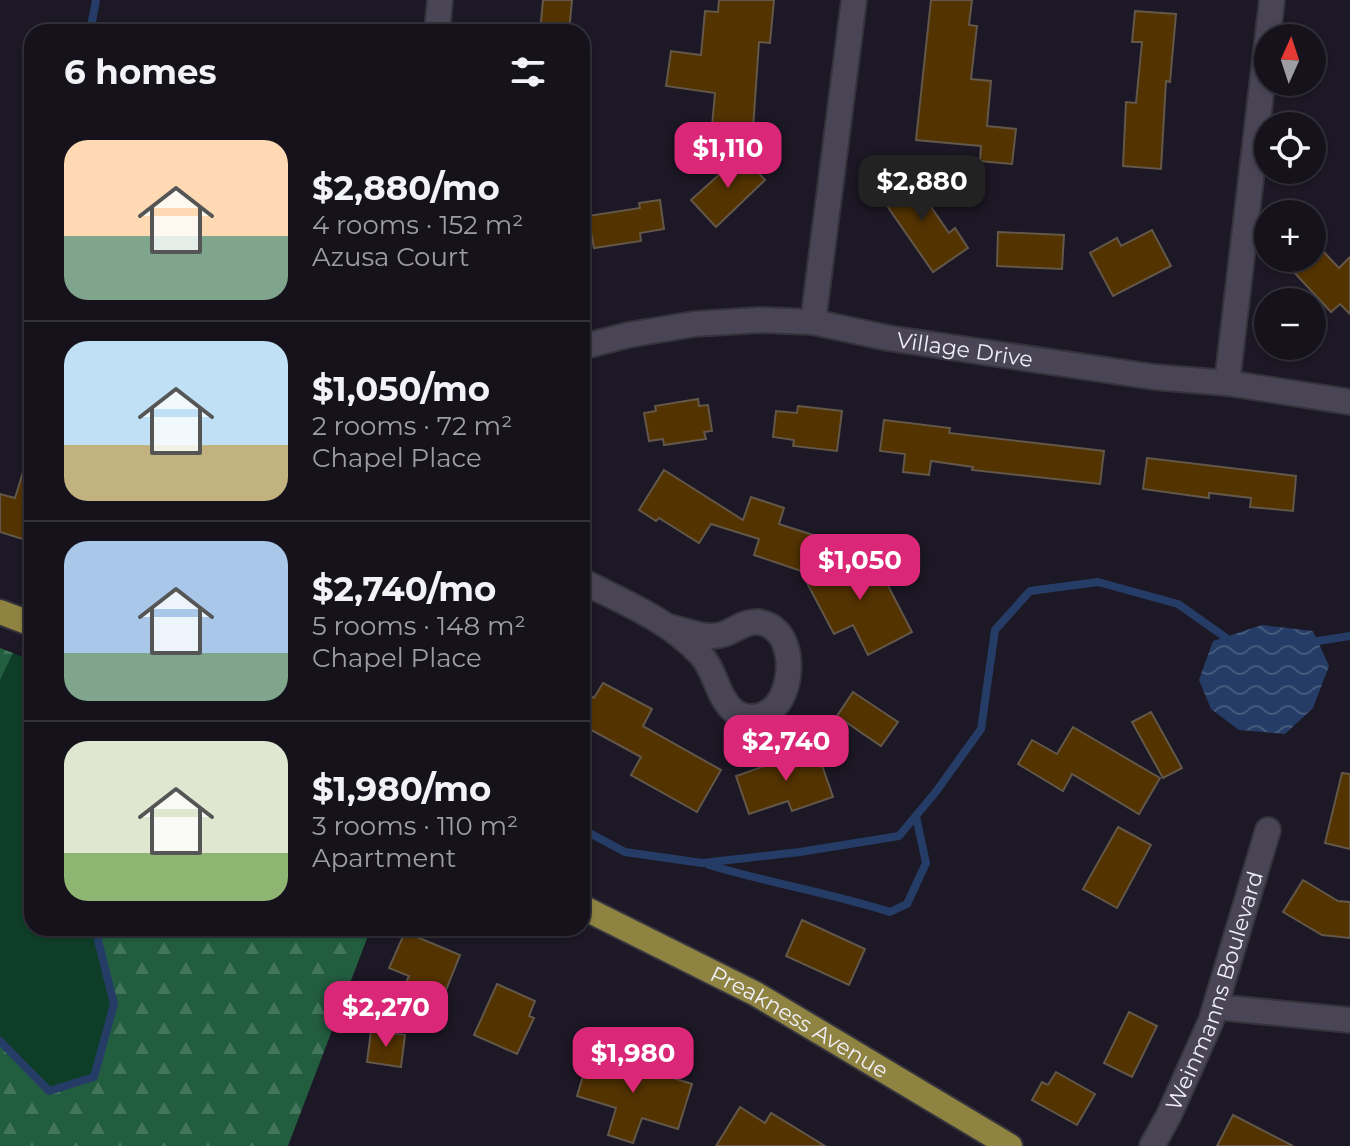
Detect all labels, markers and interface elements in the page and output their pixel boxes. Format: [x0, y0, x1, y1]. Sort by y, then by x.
north arrow [1254, 24, 1326, 96]
map controls [1254, 24, 1326, 360]
icon: filters [506, 50, 550, 94]
text: 6 homes [64, 51, 217, 93]
button: locate [1254, 112, 1326, 184]
pin: $1,110 [663, 122, 793, 190]
text: $1,110 [693, 132, 763, 164]
pin: $2,880 [857, 155, 987, 223]
text: $2,880 [876, 165, 968, 197]
text: $2,880/mo [312, 167, 500, 209]
icon: home [128, 172, 224, 268]
button: + [1254, 200, 1326, 272]
text: 4 rooms · 152 m² [312, 209, 523, 241]
text: Azusa Court [312, 241, 469, 273]
button: − [1254, 288, 1326, 360]
street label: Village Drive [895, 326, 1035, 373]
text: $1,050/mo [312, 368, 490, 410]
icon: home [128, 373, 224, 469]
text: 2 rooms · 72 m² [312, 410, 512, 442]
text: Chapel Place [312, 442, 482, 474]
pin: $1,050 [795, 534, 925, 602]
text: $1,050 [818, 544, 902, 576]
text: $2,740/mo [312, 568, 496, 610]
icon: home [128, 573, 224, 669]
text: 5 rooms · 148 m² [312, 610, 526, 642]
text: Chapel Place [312, 642, 482, 674]
pin: $2,740 [721, 715, 851, 783]
text: $2,740 [742, 725, 830, 757]
text: $1,980/mo [312, 768, 491, 810]
icon: home [128, 773, 224, 869]
text: 3 rooms · 110 m² [312, 810, 518, 842]
text: Apartment [312, 842, 456, 874]
street label: Weinmanns Boulevard [1160, 868, 1269, 1115]
street label: Preakness Avenue [706, 960, 893, 1084]
pin: $2,270 [321, 981, 451, 1049]
text: $2,270 [342, 991, 430, 1023]
pin: $1,980 [568, 1027, 698, 1095]
text: $1,980 [591, 1037, 675, 1069]

